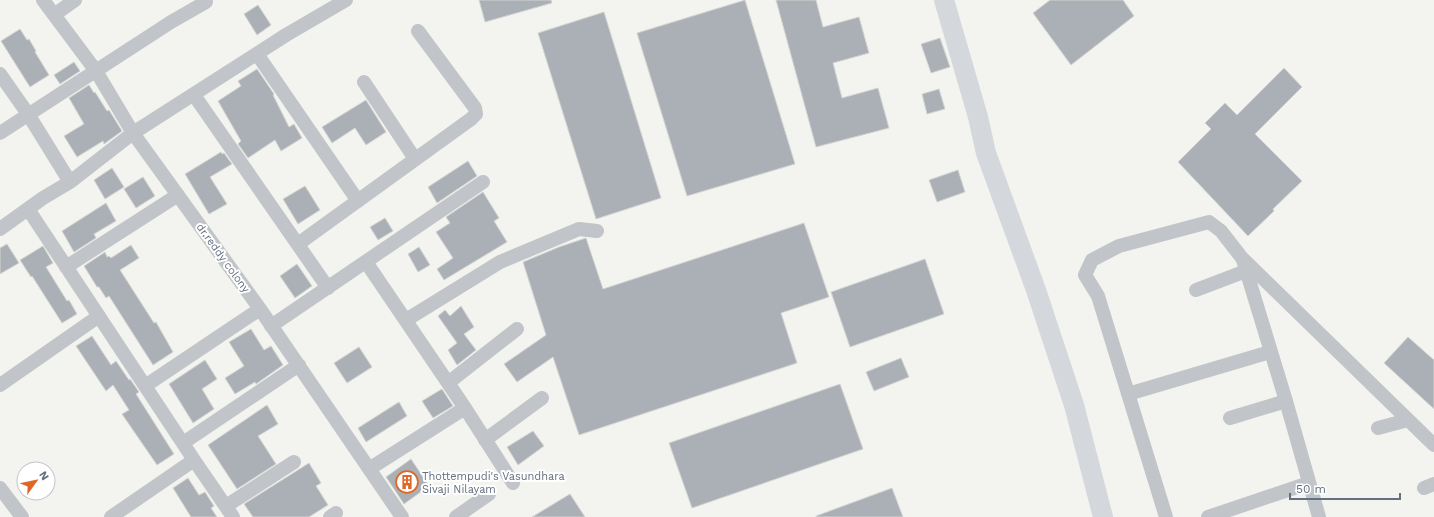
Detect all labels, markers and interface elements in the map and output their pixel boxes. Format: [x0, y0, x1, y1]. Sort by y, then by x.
street label: dr.reddy colony [194, 221, 253, 295]
north arrow [16, 461, 56, 501]
text: N [36, 469, 52, 483]
building icon: Thottempudi's Vasundhara Sivaji Nilayam [394, 469, 420, 495]
place label: Thottempudi's Vasundhara Sivaji Nilayam [422, 470, 565, 496]
scale bar [1290, 475, 1400, 501]
text: 50 m [1296, 482, 1326, 496]

